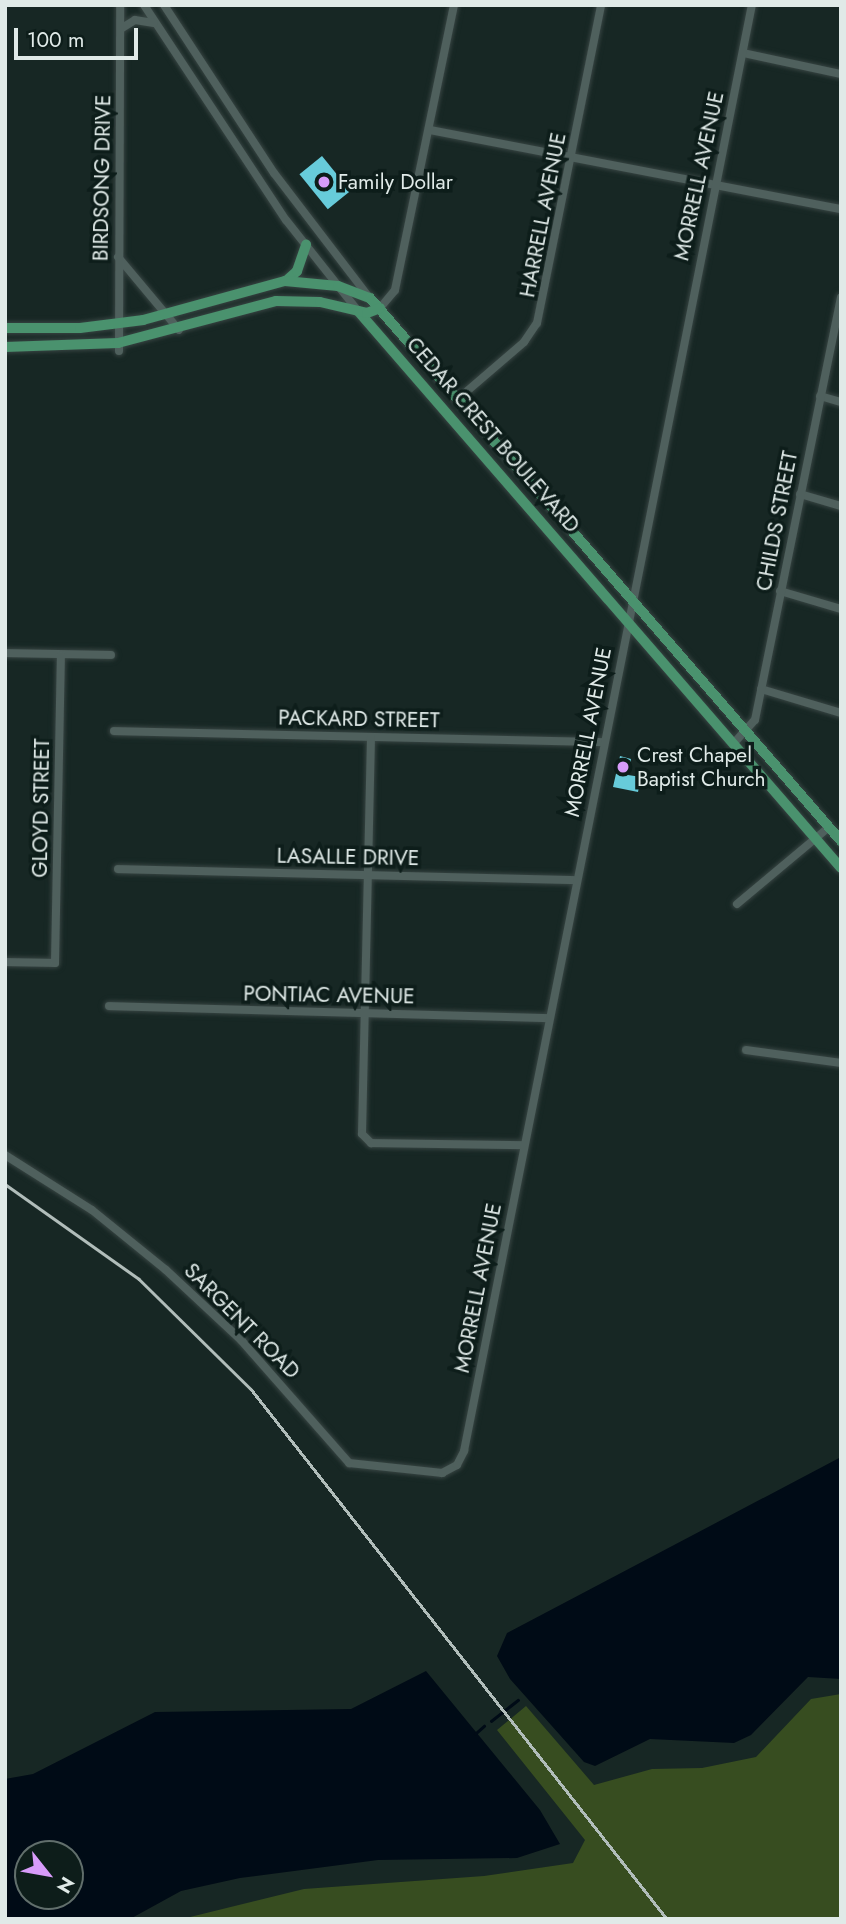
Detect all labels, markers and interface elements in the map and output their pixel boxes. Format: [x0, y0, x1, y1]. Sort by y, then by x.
scale bar [18, 14, 142, 58]
text: 100 m [27, 25, 84, 55]
street label: MORRELL AVENUE [669, 89, 729, 263]
street label: BIRDSONG DRIVE [88, 95, 116, 261]
street label: HARRELL AVENUE [515, 130, 571, 300]
place label: Family Dollar [338, 169, 453, 195]
marker: Family Dollar [316, 174, 332, 190]
street label: CEDAR CREST BOULEVARD [401, 332, 585, 538]
street label: CHILDS STREET [751, 449, 803, 593]
street label: MORRELL AVENUE [559, 645, 617, 819]
street label: PACKARD STREET [278, 705, 440, 733]
street label: GLOYD STREET [27, 738, 55, 878]
place label: Crest Chapel Baptist Church [637, 742, 765, 792]
marker: Crest Chapel Baptist Church [615, 759, 631, 775]
street label: LASALLE DRIVE [276, 843, 420, 871]
street label: PONTIAC AVENUE [243, 981, 415, 1009]
street label: MORRELL AVENUE [449, 1201, 507, 1375]
street label: SARGENT ROAD [179, 1258, 305, 1384]
north arrow [14, 1840, 84, 1910]
text: N [50, 1872, 81, 1898]

